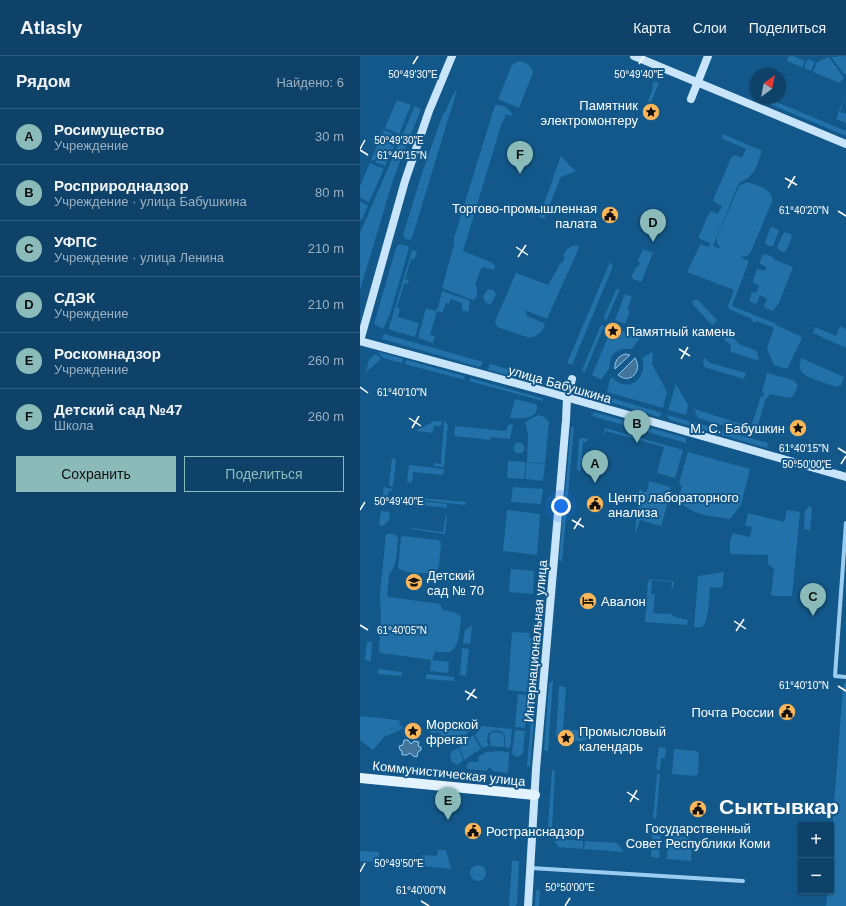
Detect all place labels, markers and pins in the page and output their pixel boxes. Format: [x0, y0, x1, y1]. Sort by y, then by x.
place label: Памятник электромонтеру [541, 98, 638, 128]
place icon: Памятник электромонтеру [641, 102, 661, 122]
pin: F [507, 141, 533, 174]
place label: Торгово-промышленная палата [452, 201, 598, 231]
public building icon: Торгово-промышленная палата [600, 205, 620, 225]
pin: D [640, 209, 666, 242]
place icon: Памятный камень [603, 321, 623, 341]
place label: Памятный камень [626, 324, 735, 339]
pin: B [624, 410, 650, 443]
place icon: М. С. Бабушкин [788, 418, 808, 438]
place label: М. С. Бабушкин [690, 421, 785, 436]
pin: A [582, 450, 608, 483]
place label: Центр лабораторного анализа [608, 490, 739, 520]
public building icon: Центр лабораторного анализа [585, 494, 605, 514]
place label: Детский сад № 70 [427, 568, 484, 598]
school or university icon: Детский сад № 70 [404, 572, 424, 592]
pin: C [800, 583, 826, 616]
hotel icon: Авалон [578, 591, 598, 611]
place label: Авалон [601, 594, 646, 609]
public building icon: Почта России [777, 702, 797, 722]
place label: Почта России [691, 705, 774, 720]
place label: Морской фрегат [426, 717, 478, 747]
place icon: Морской фрегат [403, 721, 423, 741]
place label: Промысловый календарь [579, 724, 666, 754]
place icon: Промысловый календарь [556, 728, 576, 748]
pin: E [435, 787, 461, 820]
public building icon: Государственный Совет Республики Коми [688, 799, 708, 819]
public building icon: Ространснадзор [463, 821, 483, 841]
place label: Государственный Совет Республики Коми [626, 821, 770, 851]
place label: Ространснадзор [486, 824, 584, 839]

